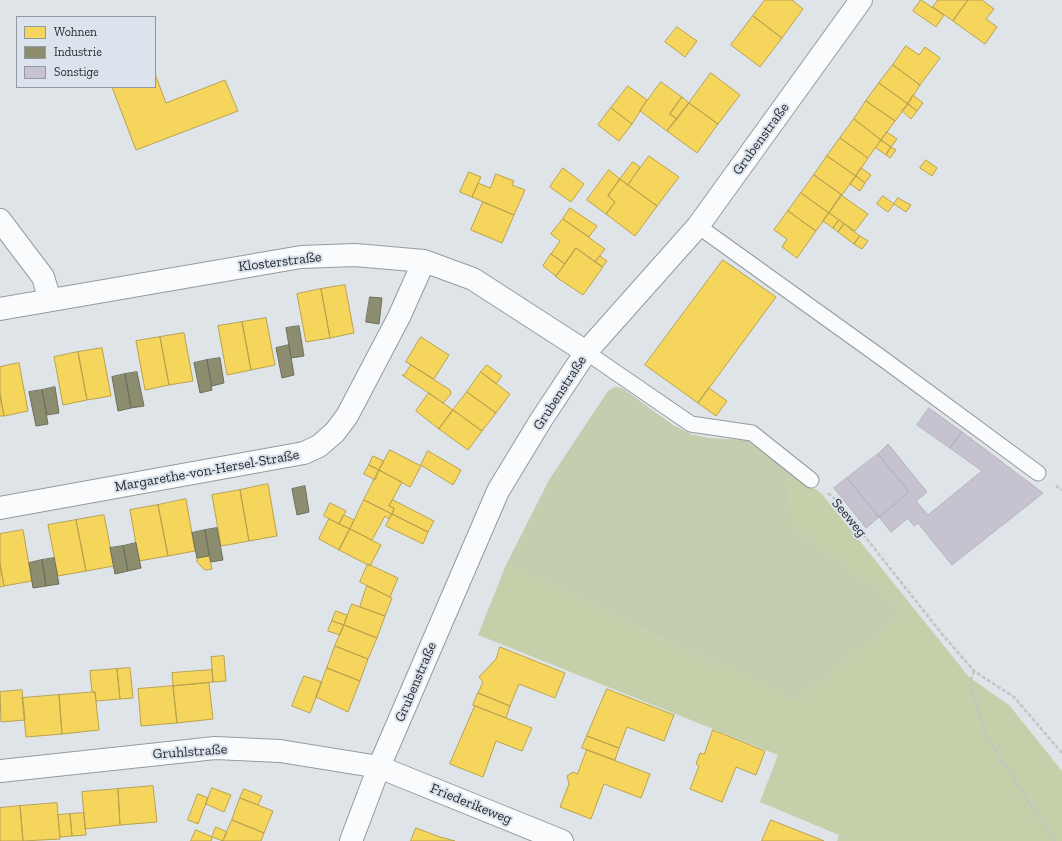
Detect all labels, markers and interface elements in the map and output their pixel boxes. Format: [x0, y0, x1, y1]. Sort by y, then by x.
legend [16, 16, 156, 88]
text: Wohnen [54, 25, 97, 39]
text: Industrie [54, 45, 102, 59]
text: Sonstige [54, 65, 99, 79]
street label: Grubenstraße [729, 100, 793, 178]
street label: Klosterstraße [238, 249, 322, 275]
street label: Grubenstraße [530, 353, 590, 433]
street label: Margarethe-von-Hersel-Straße [113, 446, 301, 496]
street label: Seeweg [828, 495, 870, 541]
street label: Grubenstraße [392, 640, 440, 724]
street label: Gruhlstraße [152, 741, 228, 763]
street label: Friederikeweg [428, 780, 514, 828]

